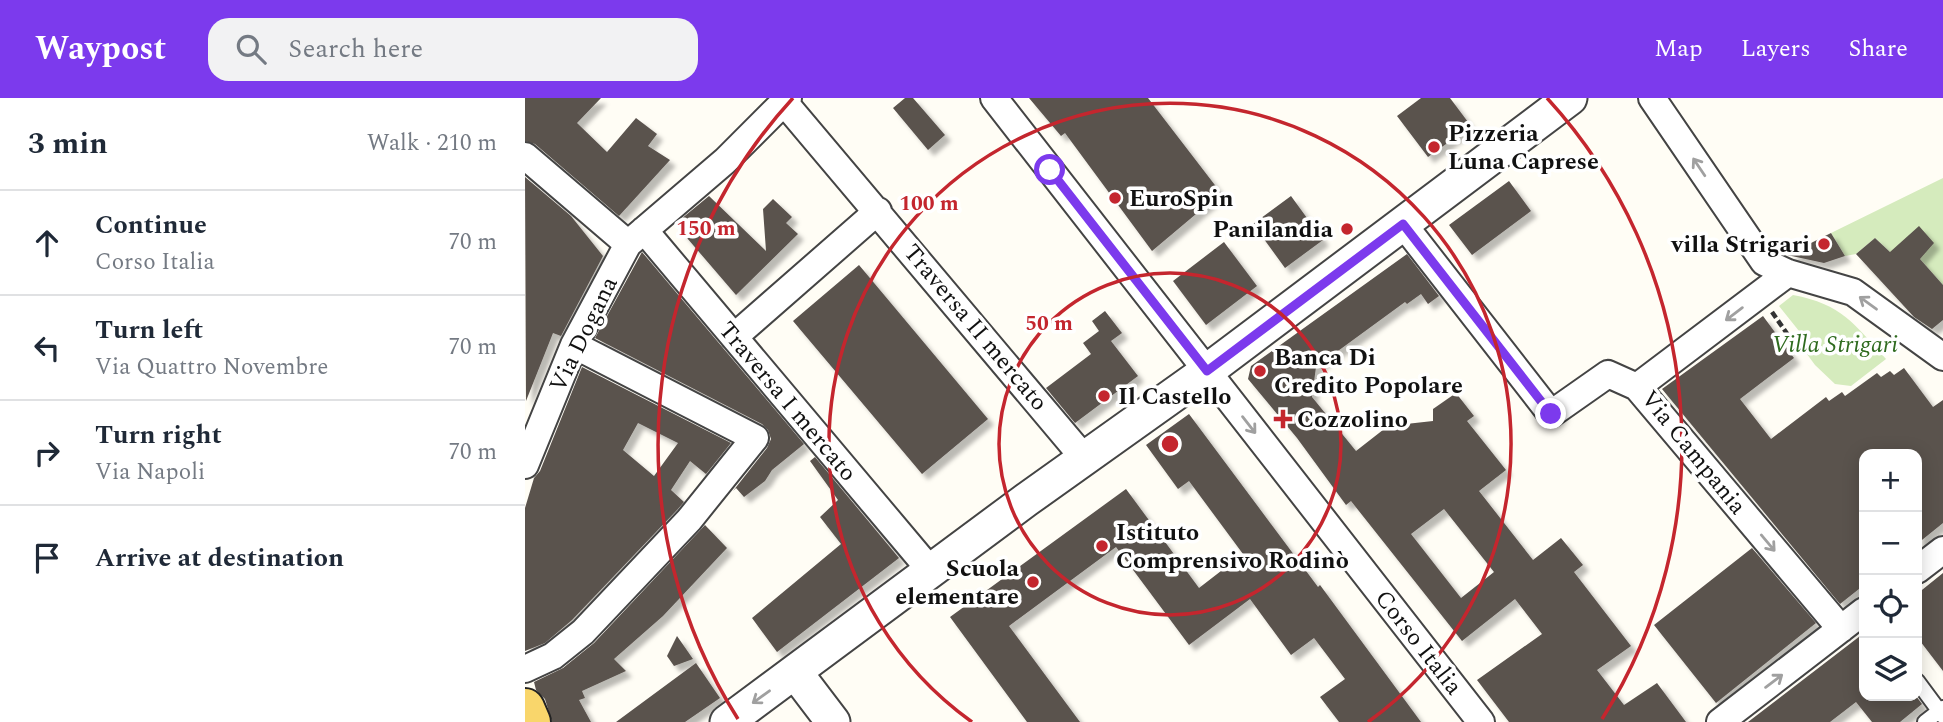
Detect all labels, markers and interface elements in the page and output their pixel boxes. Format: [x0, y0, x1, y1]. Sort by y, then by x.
search box [208, 18, 698, 81]
text: Waypost [35, 24, 166, 74]
text: Search here [288, 29, 423, 69]
icon: search [232, 30, 270, 68]
text: Map [1654, 31, 1703, 67]
text: Layers [1741, 31, 1811, 67]
text: Share [1849, 31, 1908, 67]
place label: Pizzeria Luna Caprese [1448, 116, 1599, 180]
text: 3 min [28, 121, 108, 167]
text: Walk · 210 m [367, 126, 497, 161]
marker: Pizzeria Luna Caprese [1426, 139, 1442, 155]
route start [1034, 154, 1065, 185]
one-way arrow [1692, 158, 1706, 177]
place label: EuroSpin [1129, 181, 1234, 217]
text: 100 m [899, 188, 959, 220]
marker: EuroSpin [1107, 190, 1123, 206]
text: Continue [95, 205, 207, 245]
place label: Panilandia [1212, 212, 1334, 248]
text: 150 m [676, 213, 736, 245]
marker: Panilandia [1339, 221, 1355, 237]
icon: ahead [28, 224, 66, 262]
text: 70 m [448, 225, 497, 260]
place label: villa Strigari [1671, 227, 1810, 263]
street label: Traversa II mercato [894, 236, 1056, 419]
marker: villa Strigari [1816, 236, 1832, 252]
text: Corso Italia [95, 245, 215, 280]
street label: Via Dogana [540, 270, 628, 398]
one-way arrow [1859, 296, 1878, 310]
one-way arrow [1725, 306, 1744, 321]
text: 50 m [1025, 308, 1073, 340]
text: Turn left [95, 310, 203, 350]
street label: Traversa I mercato [709, 314, 865, 490]
park label: Villa Strigari [1772, 327, 1898, 363]
icon: left [28, 329, 66, 367]
text: 70 m [448, 330, 497, 365]
place label: Banca Di Credito Popolare [1274, 340, 1463, 404]
text: Via Quattro Novembre [95, 350, 328, 385]
marker: Banca Di Credito Popolare [1252, 363, 1268, 379]
place label: Il Castello [1118, 379, 1231, 415]
street label: Via Campania [1632, 382, 1755, 523]
marker: Il Castello [1096, 388, 1112, 404]
route end [1535, 398, 1566, 429]
place label: Cozzolino [1297, 402, 1408, 438]
marker: Cozzolino [1275, 411, 1291, 427]
text: Turn right [95, 415, 222, 455]
one-way arrow [1242, 415, 1257, 433]
centre of rings [1158, 432, 1182, 456]
icon: right [28, 434, 66, 472]
text: 70 m [448, 435, 497, 470]
map controls [1859, 449, 1922, 701]
button: + [1859, 449, 1922, 512]
text: Via Napoli [95, 455, 205, 490]
button: − [1859, 512, 1922, 575]
place label: Istituto Comprensivo Rodinò [1116, 515, 1349, 579]
one-way arrow [1760, 533, 1776, 551]
text: Arrive at destination [95, 538, 344, 578]
marker: Istituto Comprensivo Rodinò [1094, 538, 1110, 554]
icon: arrive [28, 539, 66, 577]
place label: Scuola elementare [895, 551, 1020, 615]
marker: Scuola elementare [1025, 574, 1041, 590]
button: locate [1859, 575, 1922, 638]
street label: Corso Italia [1366, 582, 1471, 703]
button: layers [1859, 638, 1922, 701]
one-way arrow [1764, 673, 1783, 688]
one-way arrow [752, 690, 771, 704]

